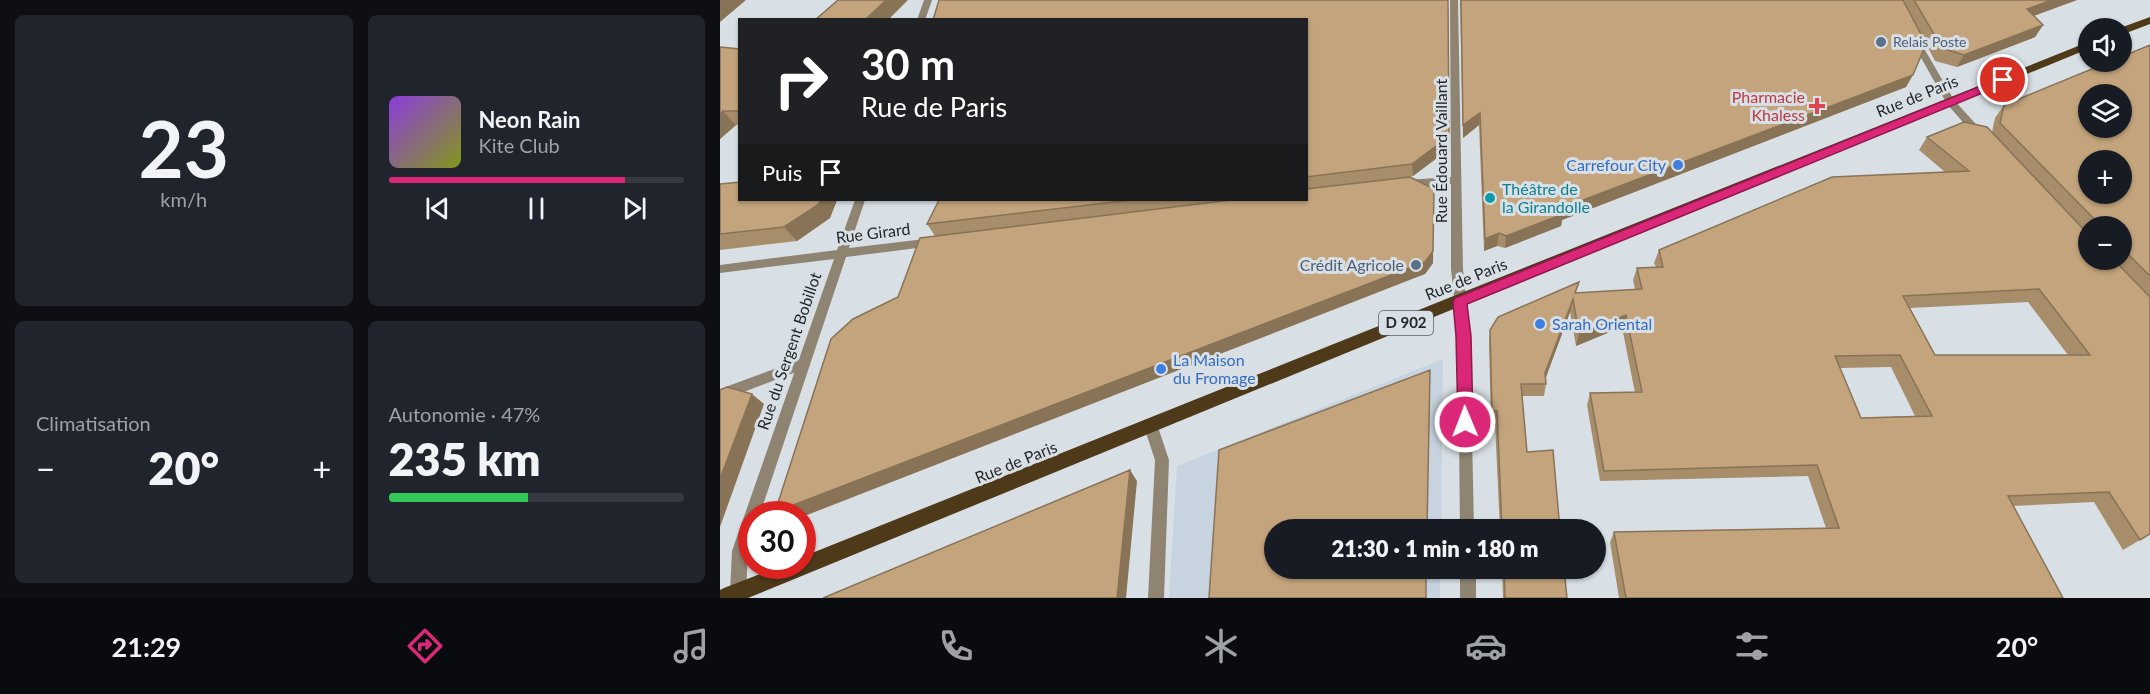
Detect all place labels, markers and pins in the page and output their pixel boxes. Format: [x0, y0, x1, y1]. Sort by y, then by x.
place label: Relais Poste [1893, 33, 1966, 50]
marker: Relais Poste [1874, 35, 1888, 49]
pin [1977, 54, 2028, 105]
place label: Pharmacie Khaless [1732, 87, 1805, 124]
marker: Pharmacie Khaless [1810, 99, 1824, 113]
place label: Carrefour City [1566, 155, 1667, 174]
marker: Carrefour City [1671, 158, 1685, 172]
place label: Théâtre de la Girandolle [1502, 179, 1590, 216]
marker: Théâtre de la Girandolle [1483, 191, 1497, 205]
place label: Crédit Agricole [1300, 255, 1404, 274]
marker: Crédit Agricole [1409, 258, 1423, 272]
place label: Sarah Oriental [1552, 314, 1652, 333]
marker: Sarah Oriental [1533, 317, 1547, 331]
place label: La Maison du Fromage [1173, 350, 1256, 387]
marker: La Maison du Fromage [1154, 362, 1168, 376]

